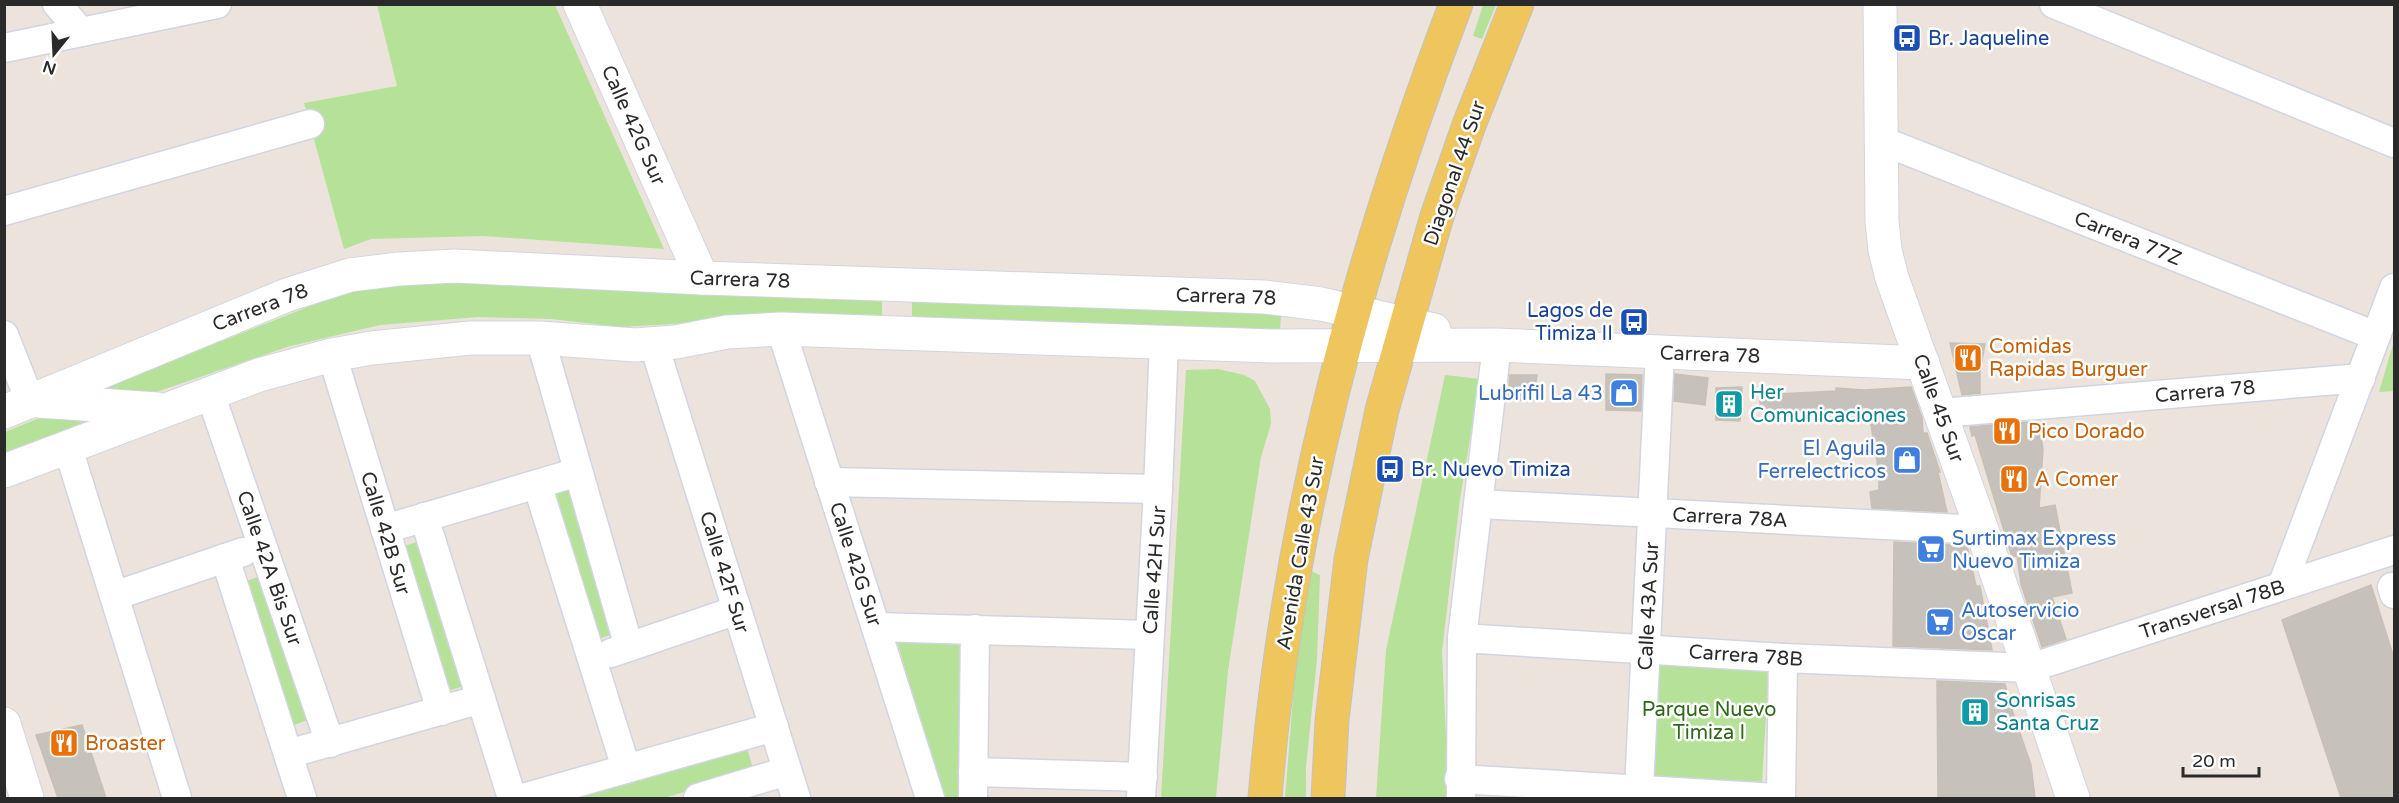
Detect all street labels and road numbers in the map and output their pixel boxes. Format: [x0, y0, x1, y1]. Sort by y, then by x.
street label: Calle 42G Sur [596, 62, 670, 190]
street label: Diagonal 44 Sur [1419, 97, 1491, 249]
street label: Carrera 77Z [2071, 207, 2185, 271]
street label: Carrera 78 [689, 266, 791, 294]
street label: Carrera 78 [209, 279, 312, 337]
street label: Carrera 78 [1175, 283, 1277, 311]
street label: Carrera 78 [1659, 341, 1761, 369]
street label: Calle 45 Sur [1907, 351, 1969, 466]
street label: Carrera 78 [2154, 376, 2256, 408]
street label: Avenida Calle 43 Sur [1272, 454, 1330, 652]
street label: Calle 42B Sur [355, 469, 415, 598]
street label: Calle 42A Bis Sur [231, 488, 307, 649]
street label: Calle 42G Sur [824, 499, 887, 630]
street label: Carrera 78A [1672, 503, 1788, 533]
street label: Calle 42H Sur [1139, 505, 1171, 635]
street label: Calle 42F Sur [694, 508, 754, 636]
street label: Calle 43A Sur [1634, 541, 1664, 671]
street label: Transversal 78B [2137, 575, 2288, 645]
street label: Carrera 78B [1688, 640, 1804, 672]

